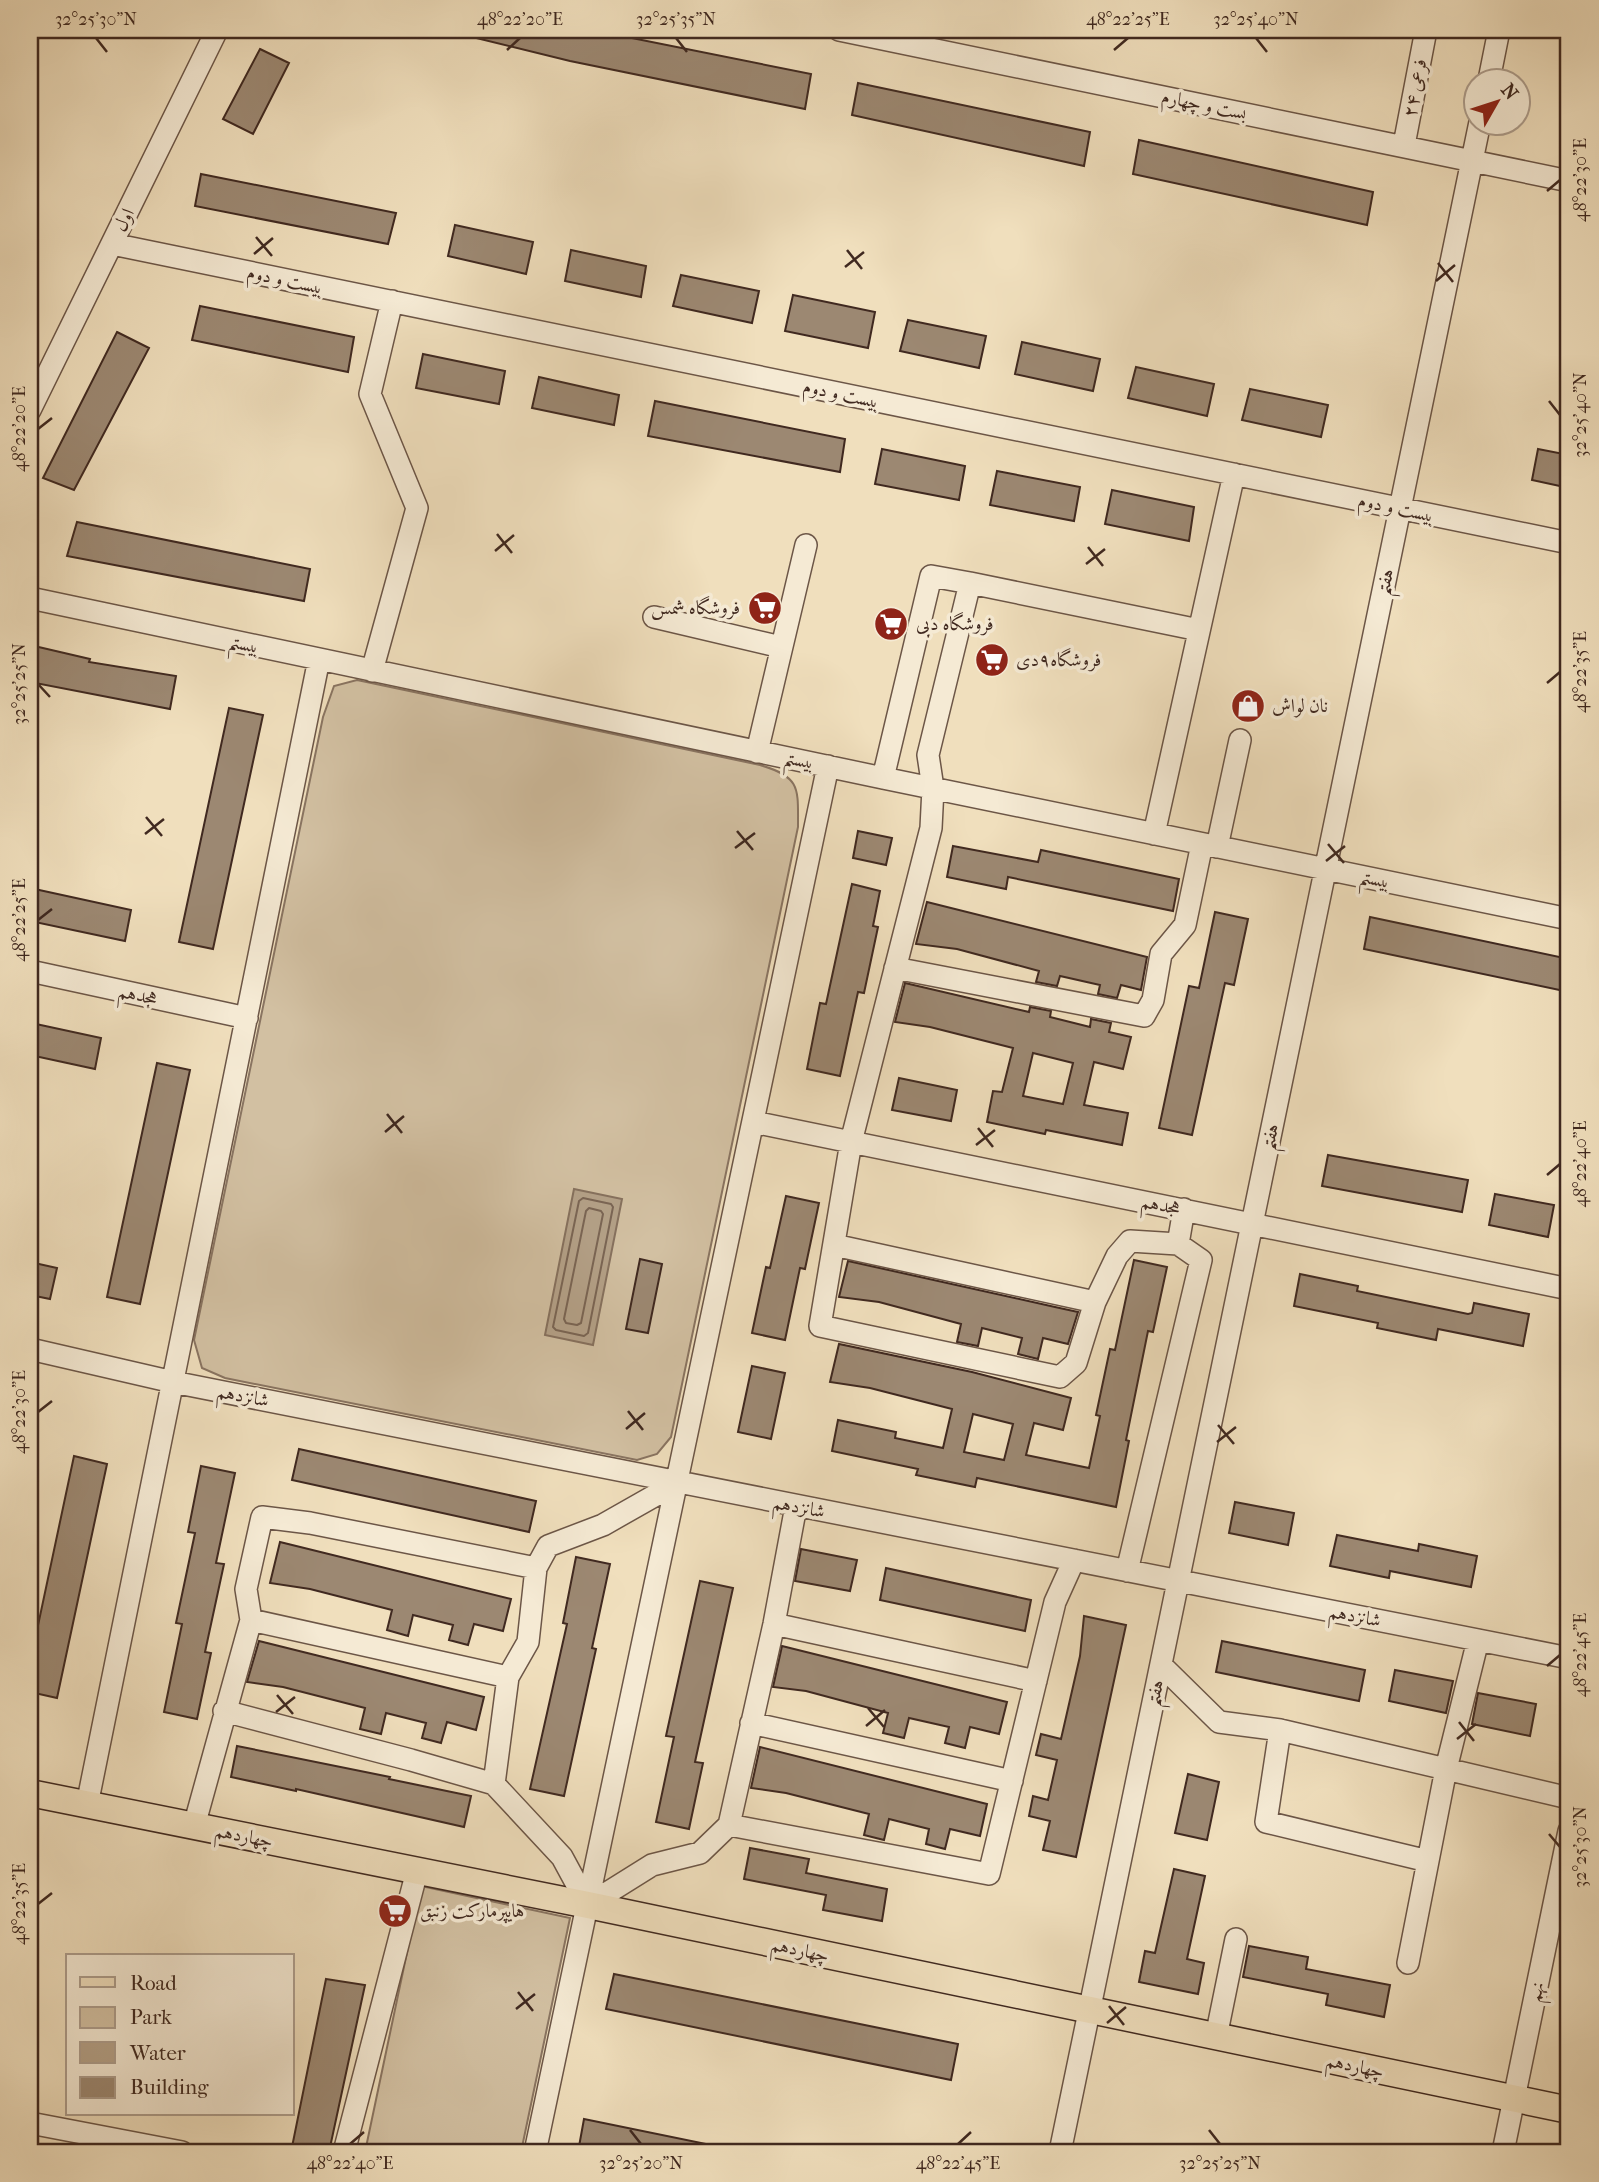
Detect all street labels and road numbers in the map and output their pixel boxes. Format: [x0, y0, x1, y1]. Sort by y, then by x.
street label: فرعی ۲۴ [1399, 57, 1432, 119]
street label: بست و چهارم [1158, 85, 1249, 130]
street label: اول [109, 205, 139, 235]
street label: بیست و دوم [244, 261, 325, 304]
street label: بیست و دوم [800, 375, 881, 418]
street label: بیست و دوم [1355, 489, 1436, 532]
street label: هفتم [1371, 567, 1406, 599]
street label: بیستم [225, 630, 261, 666]
street label: بیستم [780, 746, 816, 782]
street label: بیستم [1356, 865, 1392, 901]
street label: هجدهم [115, 980, 160, 1017]
street label: هفتم [1256, 1122, 1291, 1154]
street label: هجدهم [1138, 1190, 1183, 1226]
street label: شانزدهم [214, 1380, 271, 1419]
street label: شانزدهم [770, 1491, 827, 1530]
street label: شانزدهم [1326, 1600, 1383, 1639]
street label: هفتم [1141, 1678, 1176, 1710]
street label: چهاردهم [212, 1820, 275, 1859]
street label: چهاردهم [767, 1933, 831, 1974]
street label: نهم [1523, 1980, 1556, 2006]
street label: چهاردهم [1322, 2049, 1386, 2090]

